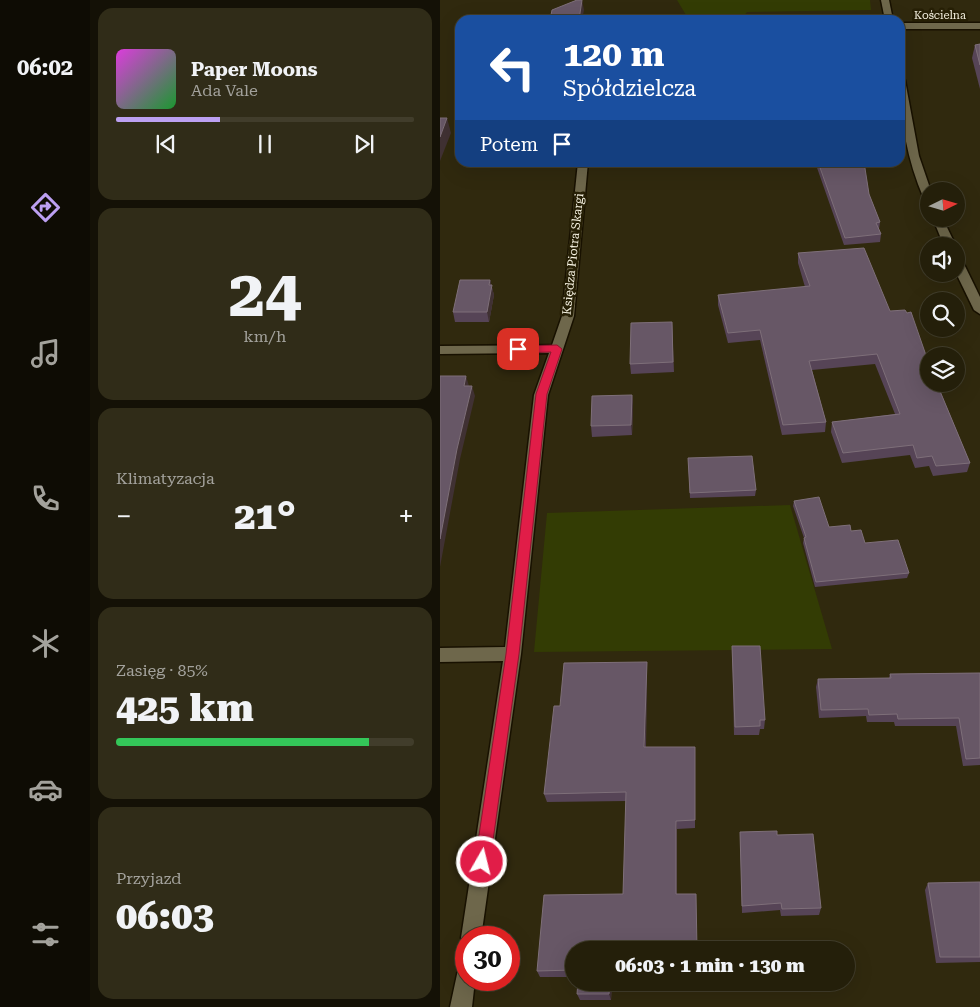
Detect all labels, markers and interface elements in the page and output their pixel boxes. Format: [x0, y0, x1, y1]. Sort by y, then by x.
street label: Kościelna [914, 9, 966, 22]
text: 120 m [563, 34, 664, 75]
icon: left [480, 35, 545, 100]
text: 06:02 [17, 55, 73, 80]
text: Paper Moons [191, 58, 318, 81]
text: Spółdzielcza [563, 76, 696, 101]
text: Ada Vale [191, 81, 258, 100]
icon: previous [152, 130, 180, 158]
icon: pause [251, 130, 279, 158]
icon: next [350, 130, 378, 158]
icon: arrive [548, 130, 576, 158]
text: Potem [480, 133, 538, 156]
north arrow [920, 182, 965, 228]
map controls [920, 182, 965, 392]
icon: directions [28, 190, 63, 225]
street label: Księdza Piotra Skargi [560, 192, 586, 315]
button: sound [920, 237, 965, 282]
text: 24 [229, 256, 301, 332]
button: search [920, 292, 965, 337]
text: km/h [244, 327, 286, 346]
pin [497, 328, 539, 370]
icon: arrive [504, 335, 532, 363]
icon: music [28, 336, 63, 371]
button: layers [920, 347, 965, 392]
text: Klimatyzacja [116, 469, 215, 488]
icon: phone [28, 481, 63, 516]
text: 21° [234, 494, 296, 538]
text: − [116, 500, 132, 533]
text: + [398, 500, 414, 533]
icon: climate [28, 626, 63, 661]
text: Zasięg · 85% [116, 661, 208, 680]
text: 425 km [116, 686, 254, 730]
icon: car [28, 772, 63, 807]
position arrow [455, 835, 507, 887]
text: Przyjazd [116, 869, 182, 888]
text: 06:03 [116, 894, 214, 938]
icon: filters [28, 917, 63, 952]
speed limit sign: 30 [455, 926, 520, 991]
text: 06:03 · 1 min · 130 m [615, 954, 805, 977]

